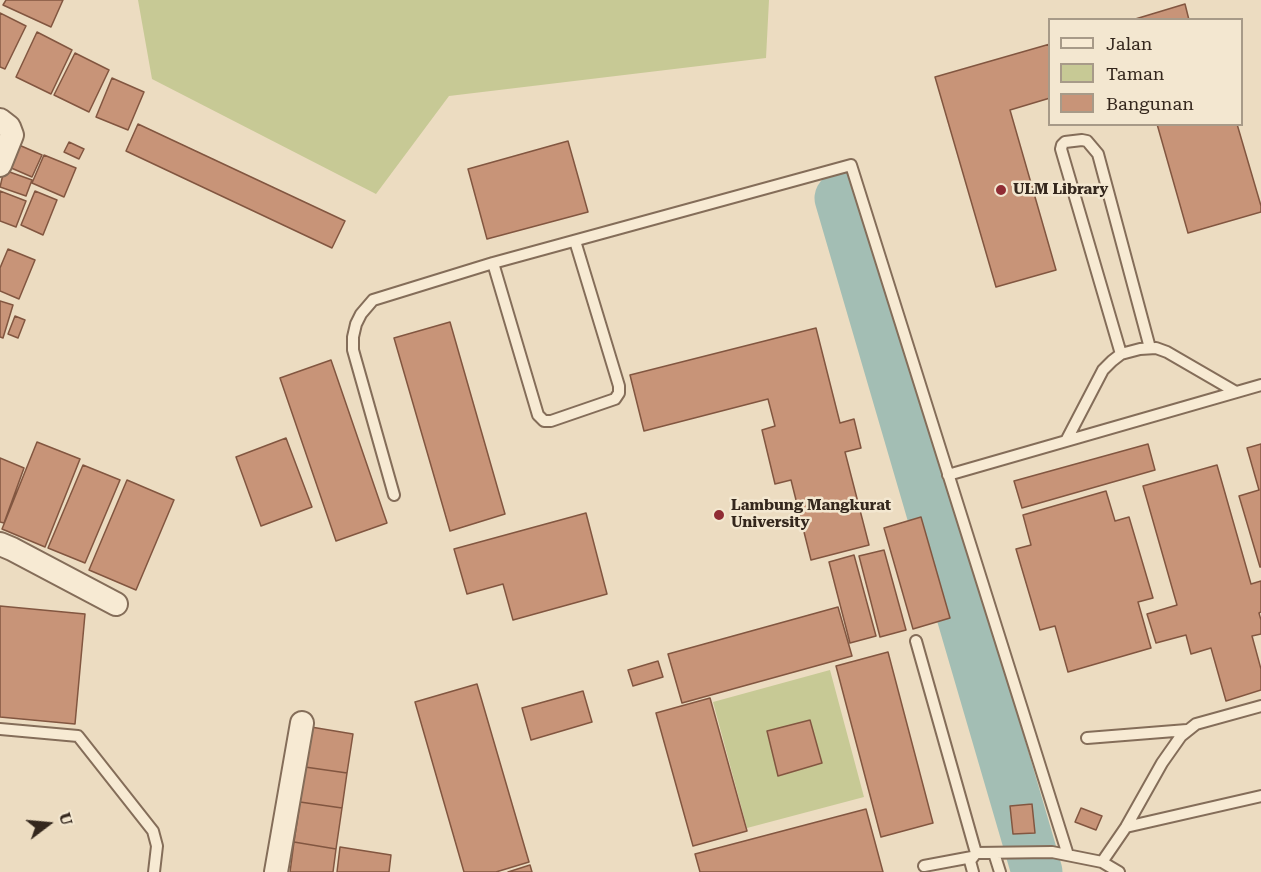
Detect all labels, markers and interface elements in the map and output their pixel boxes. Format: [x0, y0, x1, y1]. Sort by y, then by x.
legend [1048, 18, 1243, 126]
text: Jalan [1106, 33, 1152, 54]
text: Taman [1106, 63, 1164, 84]
text: Bangunan [1106, 93, 1194, 114]
place label: ULM Library [1013, 181, 1108, 199]
marker: ULM Library [994, 183, 1008, 197]
place label: Lambung Mangkurat University [731, 497, 891, 532]
marker: Lambung Mangkurat University [712, 508, 726, 522]
north arrow [18, 794, 78, 854]
text: U [55, 810, 77, 827]

